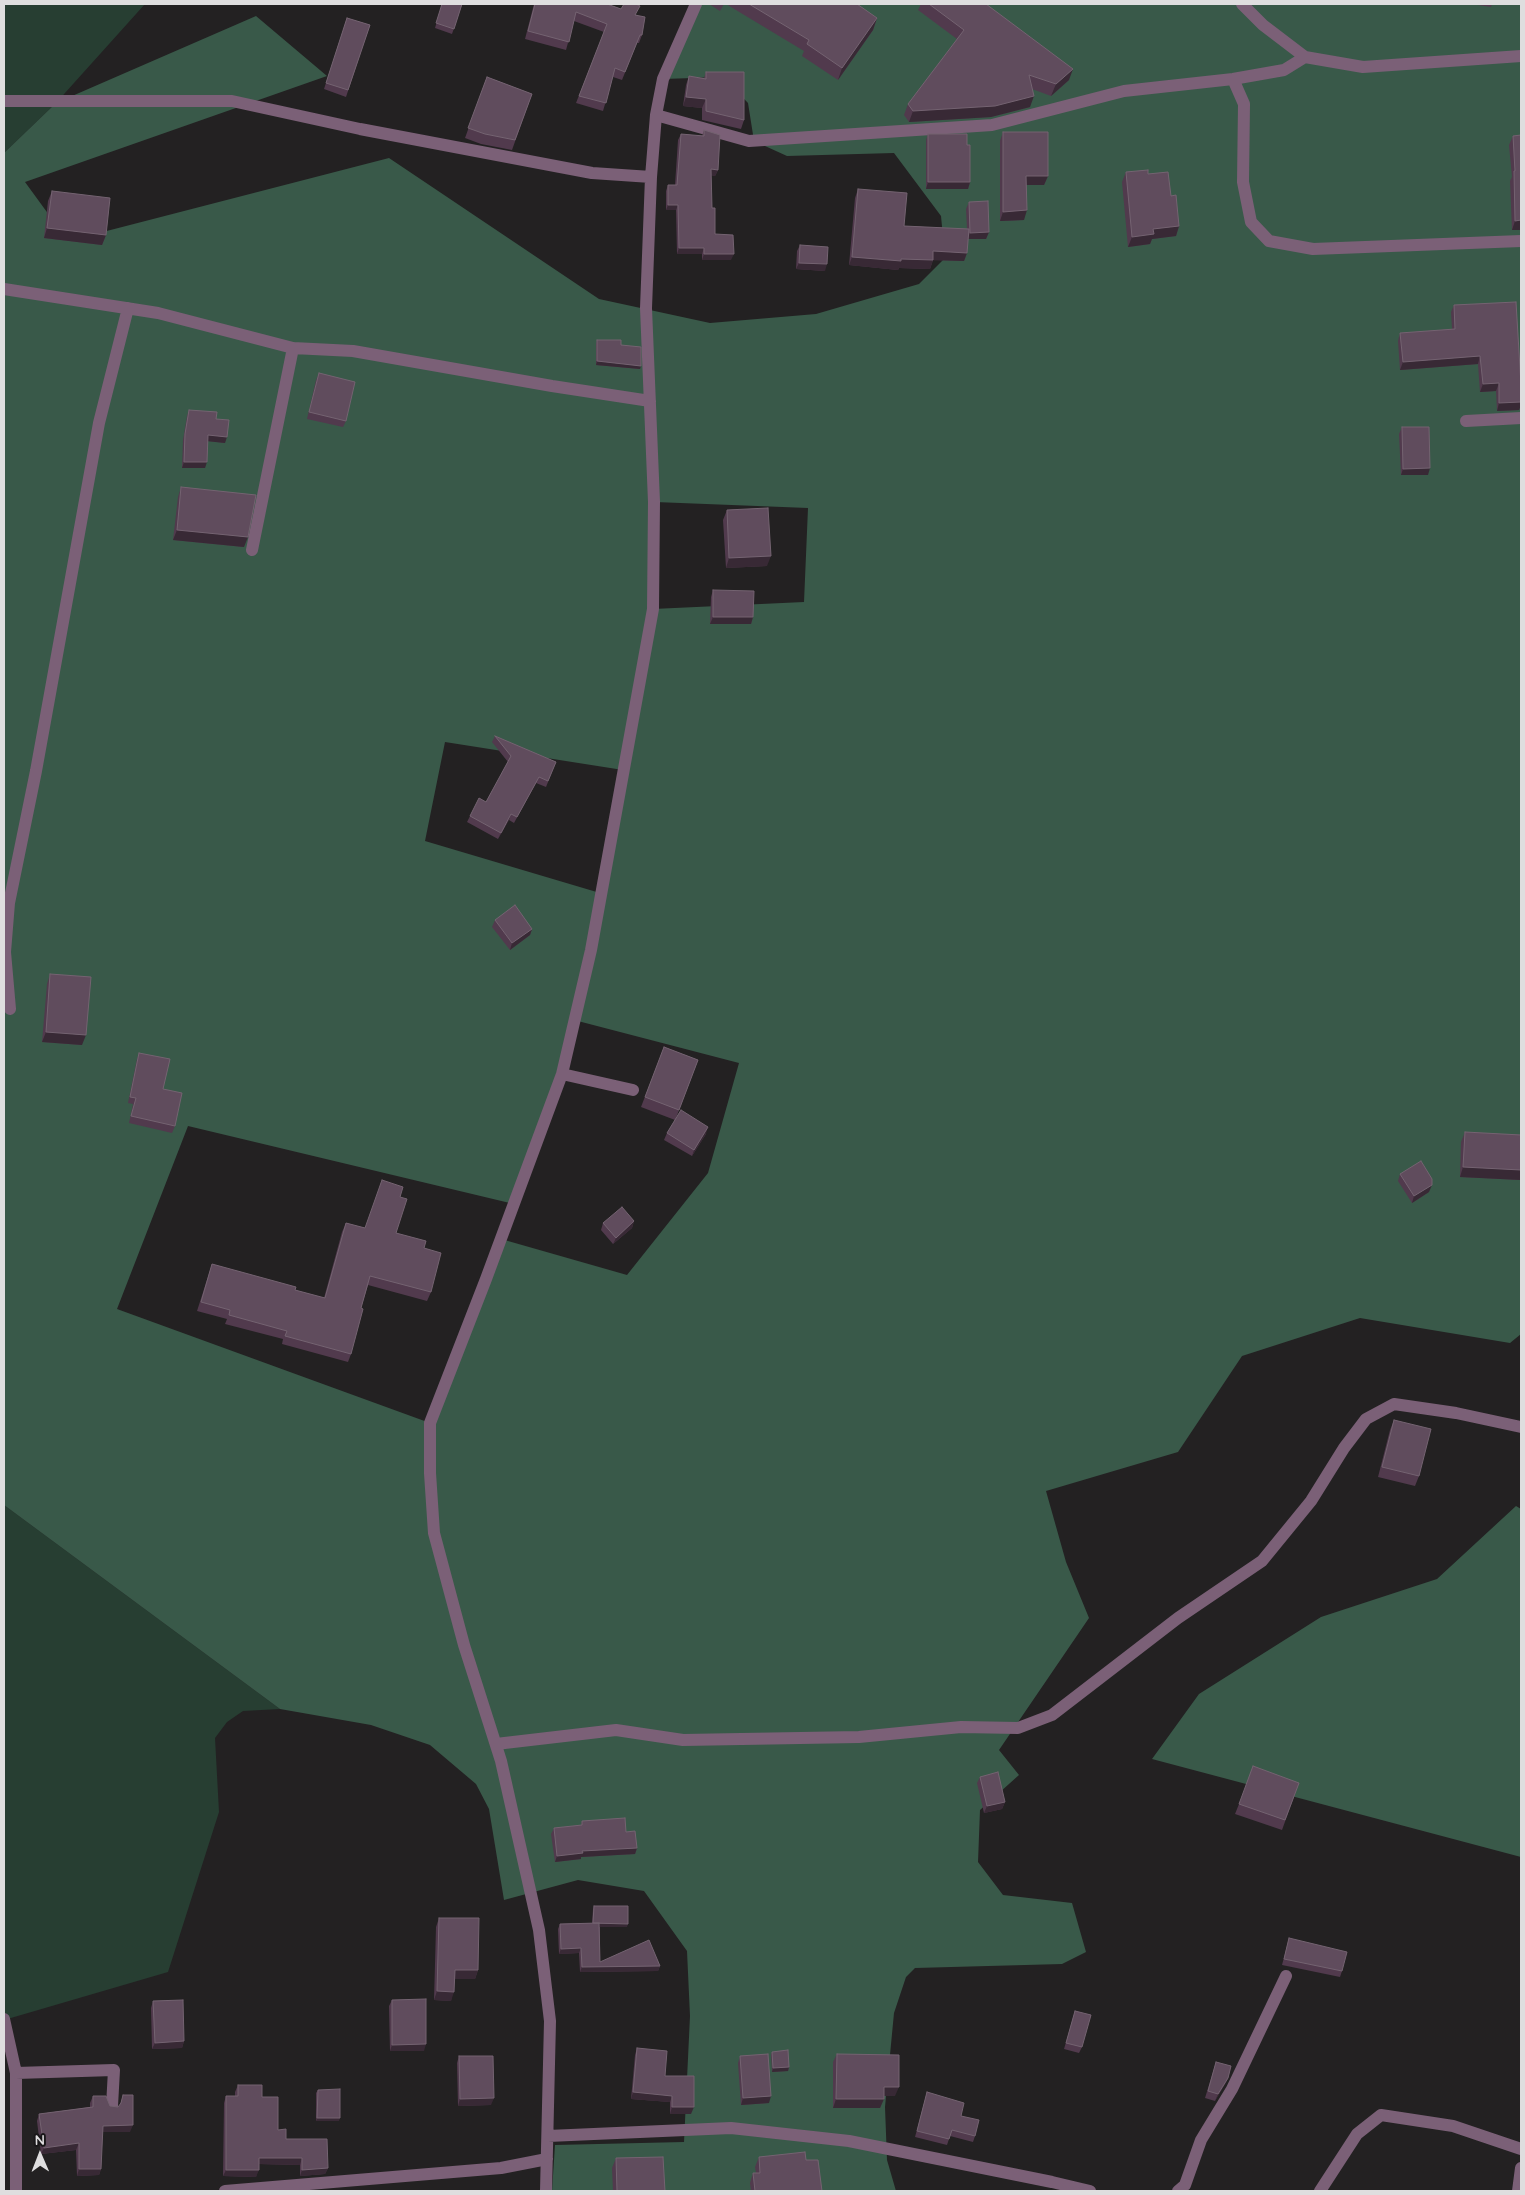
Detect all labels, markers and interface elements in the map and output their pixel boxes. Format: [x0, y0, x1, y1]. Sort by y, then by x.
north arrow [15, 2130, 65, 2180]
text: N [34, 2131, 45, 2149]

